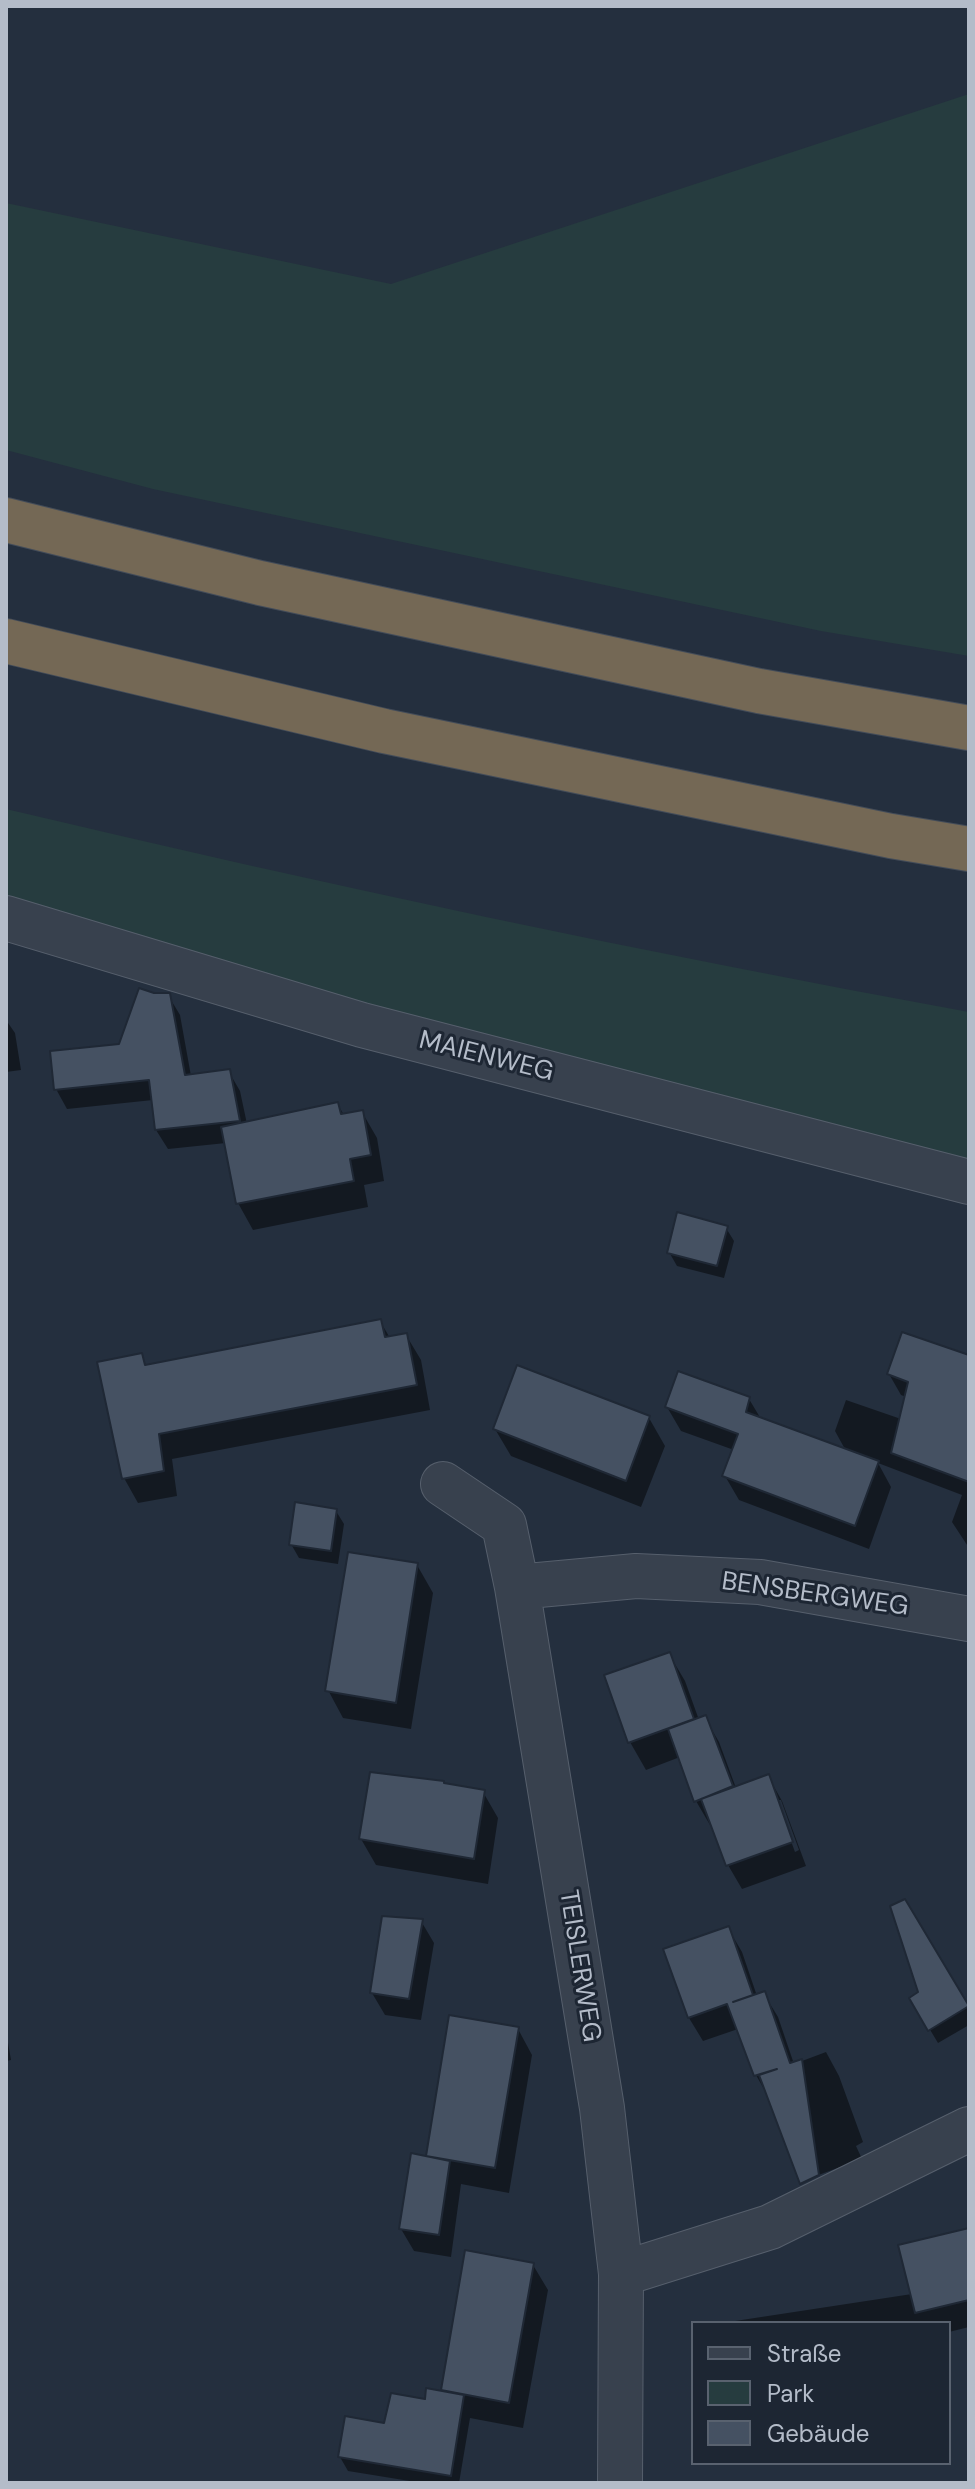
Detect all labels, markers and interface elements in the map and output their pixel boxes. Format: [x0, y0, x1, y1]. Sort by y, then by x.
street label: MAIENWEG [416, 1025, 556, 1089]
street label: BENSBERGWEG [719, 1566, 911, 1624]
street label: TEISLERWEG [552, 1888, 606, 2044]
legend [691, 2321, 951, 2465]
text: Straße [767, 2338, 841, 2369]
text: Park [767, 2378, 814, 2409]
text: Gebäude [767, 2418, 869, 2449]

